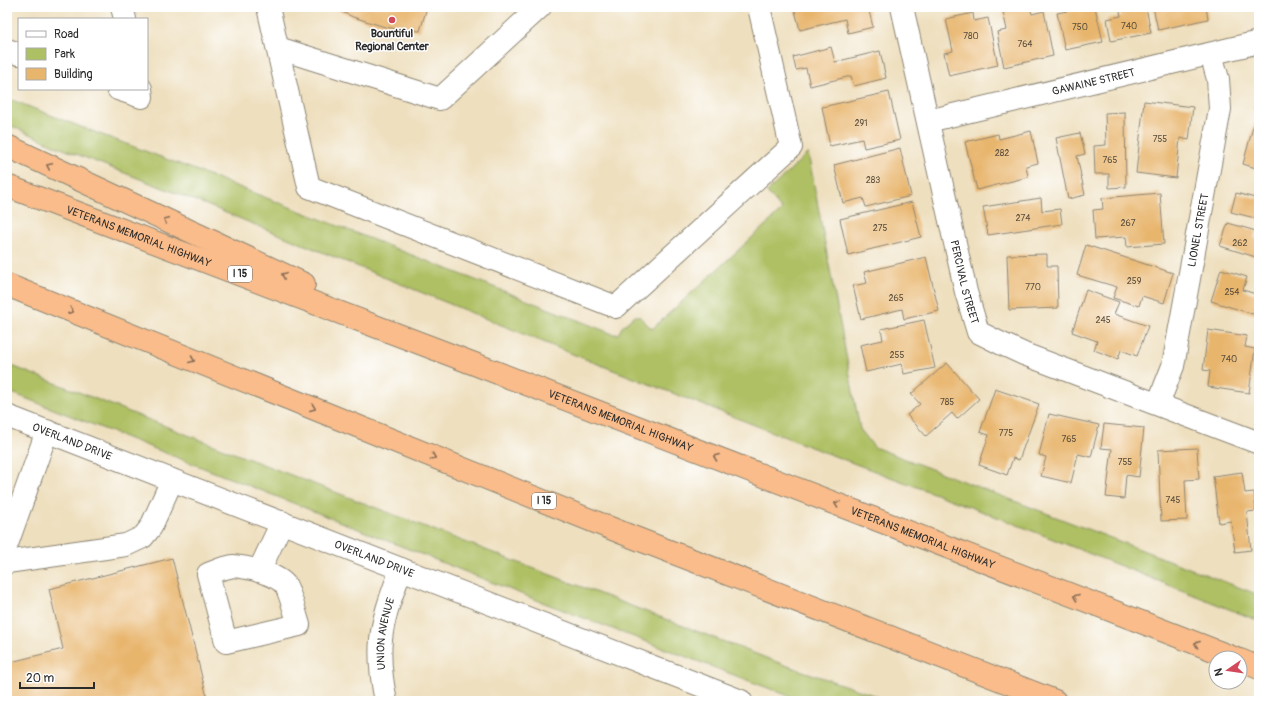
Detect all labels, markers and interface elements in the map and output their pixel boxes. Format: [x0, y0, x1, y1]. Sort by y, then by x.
marker: Bountiful Regional Center [387, 15, 397, 25]
legend [18, 18, 148, 90]
house number: 740 [1121, 21, 1137, 32]
house number: 750 [1072, 22, 1088, 33]
text: Road [54, 27, 79, 42]
place label: Bountiful Regional Center [355, 27, 430, 53]
house number: 780 [963, 31, 979, 42]
house number: 764 [1017, 39, 1033, 50]
text: Park [54, 47, 75, 62]
street label: GAWAINE STREET [1051, 65, 1136, 98]
text: Building [54, 67, 93, 82]
house number: 291 [854, 118, 868, 129]
house number: 755 [1153, 134, 1167, 145]
house number: 282 [995, 148, 1009, 159]
house number: 765 [1103, 155, 1118, 166]
one-way arrow [45, 163, 53, 171]
house number: 283 [866, 175, 880, 186]
street label: LIONEL STREET [1185, 192, 1211, 268]
street label: VETERANS MEMORIAL HIGHWAY [64, 203, 214, 270]
house number: 274 [1015, 213, 1031, 224]
one-way arrow [163, 217, 170, 225]
house number: 267 [1121, 218, 1136, 229]
house number: 275 [873, 223, 887, 234]
house number: 262 [1232, 238, 1248, 249]
street label: PERCIVAL STREET [948, 239, 982, 325]
road number: I 15 [228, 266, 252, 282]
one-way arrow [281, 272, 289, 280]
house number: 259 [1127, 276, 1142, 287]
house number: 770 [1025, 282, 1041, 293]
house number: 254 [1224, 287, 1240, 298]
house number: 265 [888, 293, 904, 304]
one-way arrow [68, 307, 75, 315]
house number: 245 [1095, 315, 1111, 326]
house number: 255 [890, 350, 905, 361]
house number: 740 [1221, 354, 1237, 365]
one-way arrow [188, 355, 195, 363]
street label: VETERANS MEMORIAL HIGHWAY [546, 387, 695, 455]
house number: 785 [940, 397, 954, 408]
one-way arrow [309, 404, 316, 412]
street label: OVERLAND DRIVE [31, 420, 114, 463]
house number: 775 [999, 428, 1013, 439]
house number: 765 [1062, 434, 1077, 445]
one-way arrow [430, 452, 437, 460]
one-way arrow [713, 454, 720, 462]
house number: 755 [1118, 457, 1132, 468]
road number: I 15 [532, 493, 556, 509]
house number: 745 [1166, 495, 1181, 506]
one-way arrow [834, 501, 841, 509]
street label: VETERANS MEMORIAL HIGHWAY [849, 504, 998, 572]
street label: OVERLAND DRIVE [333, 537, 416, 580]
one-way arrow [1073, 593, 1080, 601]
street label: UNION AVENUE [374, 596, 397, 671]
one-way arrow [1194, 640, 1201, 648]
north arrow [1208, 650, 1248, 690]
scale bar [20, 664, 94, 690]
text: N [1211, 667, 1226, 677]
text: 20 m [26, 671, 55, 686]

